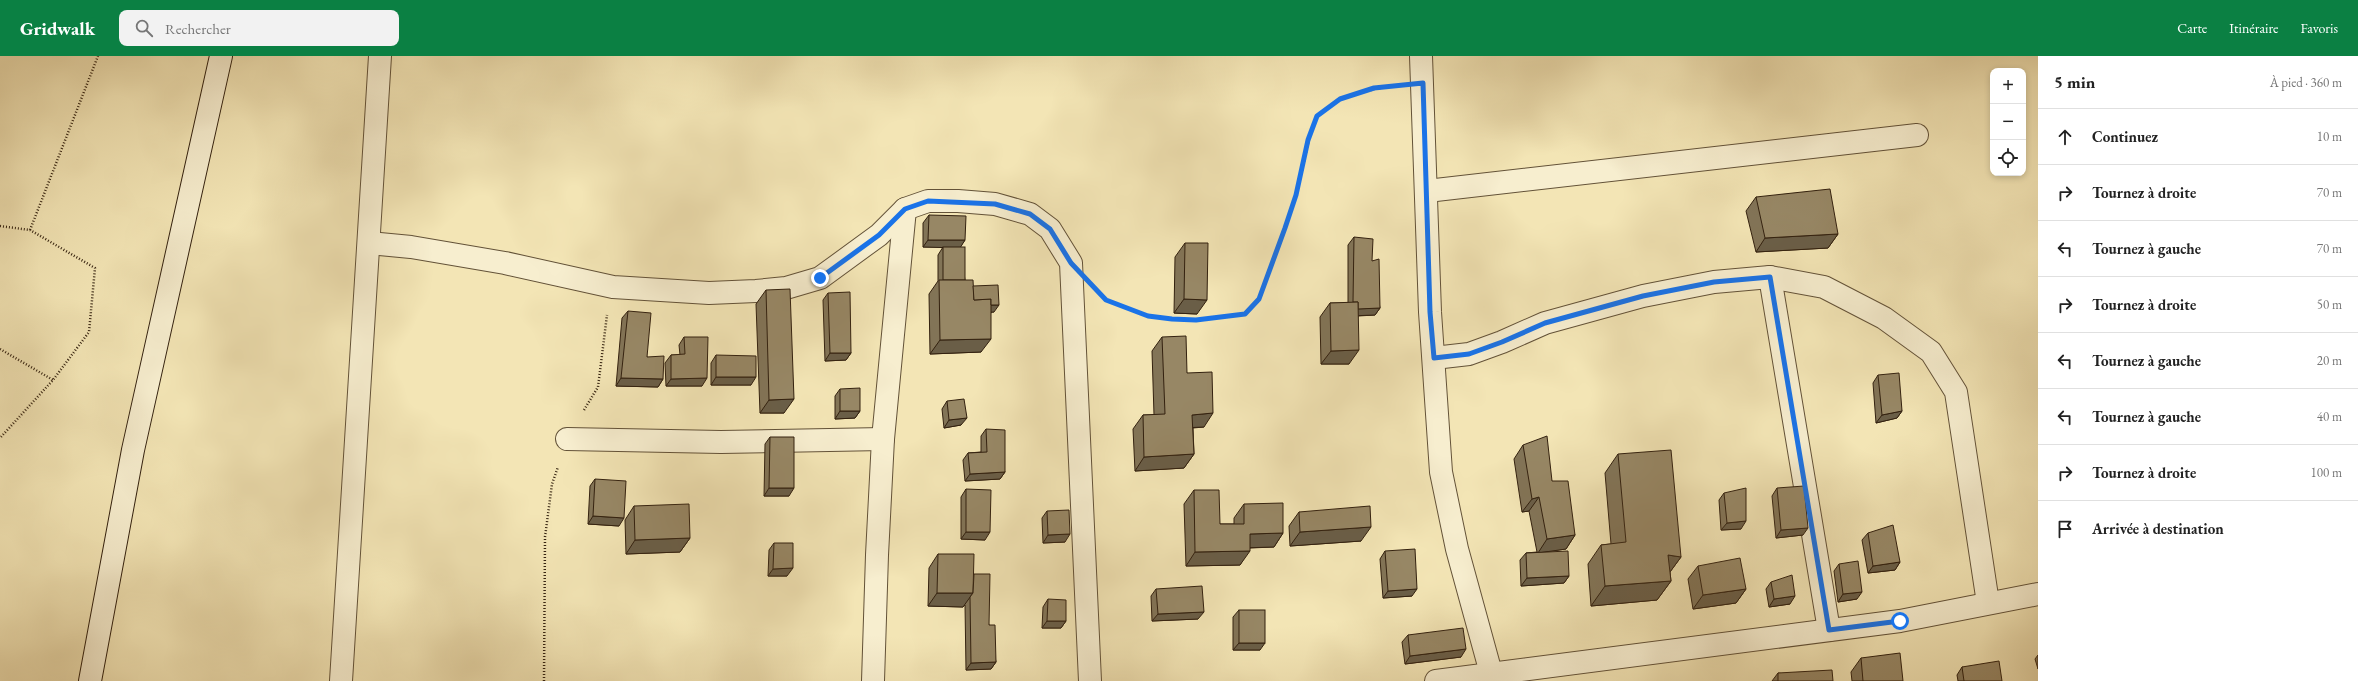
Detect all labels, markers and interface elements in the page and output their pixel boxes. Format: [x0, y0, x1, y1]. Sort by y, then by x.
search box [119, 10, 399, 46]
text: Gridwalk [20, 16, 95, 41]
icon: search [133, 17, 155, 39]
text: Rechercher [165, 19, 231, 38]
text: Carte [2177, 19, 2207, 37]
text: Itinéraire [2229, 19, 2279, 37]
text: Favoris [2301, 19, 2338, 37]
map controls [1990, 68, 2026, 176]
button: + [1990, 68, 2026, 104]
text: 5 min [2054, 71, 2095, 93]
text: À pied · 360 m [2270, 74, 2342, 91]
button: − [1990, 104, 2026, 140]
icon: ahead [2054, 126, 2076, 148]
text: Continuez [2092, 127, 2158, 146]
text: 10 m [2317, 128, 2342, 145]
button: locate [1990, 140, 2026, 176]
icon: right [2054, 182, 2076, 204]
text: Tournez à droite [2092, 183, 2196, 202]
text: 70 m [2317, 184, 2342, 201]
icon: left [2054, 238, 2076, 260]
text: Tournez à gauche [2092, 239, 2201, 258]
text: 70 m [2317, 240, 2342, 257]
route end [811, 269, 829, 287]
icon: right [2054, 294, 2076, 316]
text: Tournez à droite [2092, 295, 2196, 314]
text: 50 m [2317, 296, 2342, 313]
icon: left [2054, 350, 2076, 372]
text: Tournez à gauche [2092, 351, 2201, 370]
text: 20 m [2317, 352, 2342, 369]
icon: left [2054, 406, 2076, 428]
text: Tournez à gauche [2092, 407, 2201, 426]
text: 40 m [2317, 408, 2342, 425]
icon: right [2054, 462, 2076, 484]
text: Tournez à droite [2092, 463, 2196, 482]
text: 100 m [2311, 464, 2342, 481]
icon: arrive [2054, 518, 2076, 540]
text: Arrivée à destination [2092, 519, 2224, 538]
route start [1891, 612, 1909, 630]

